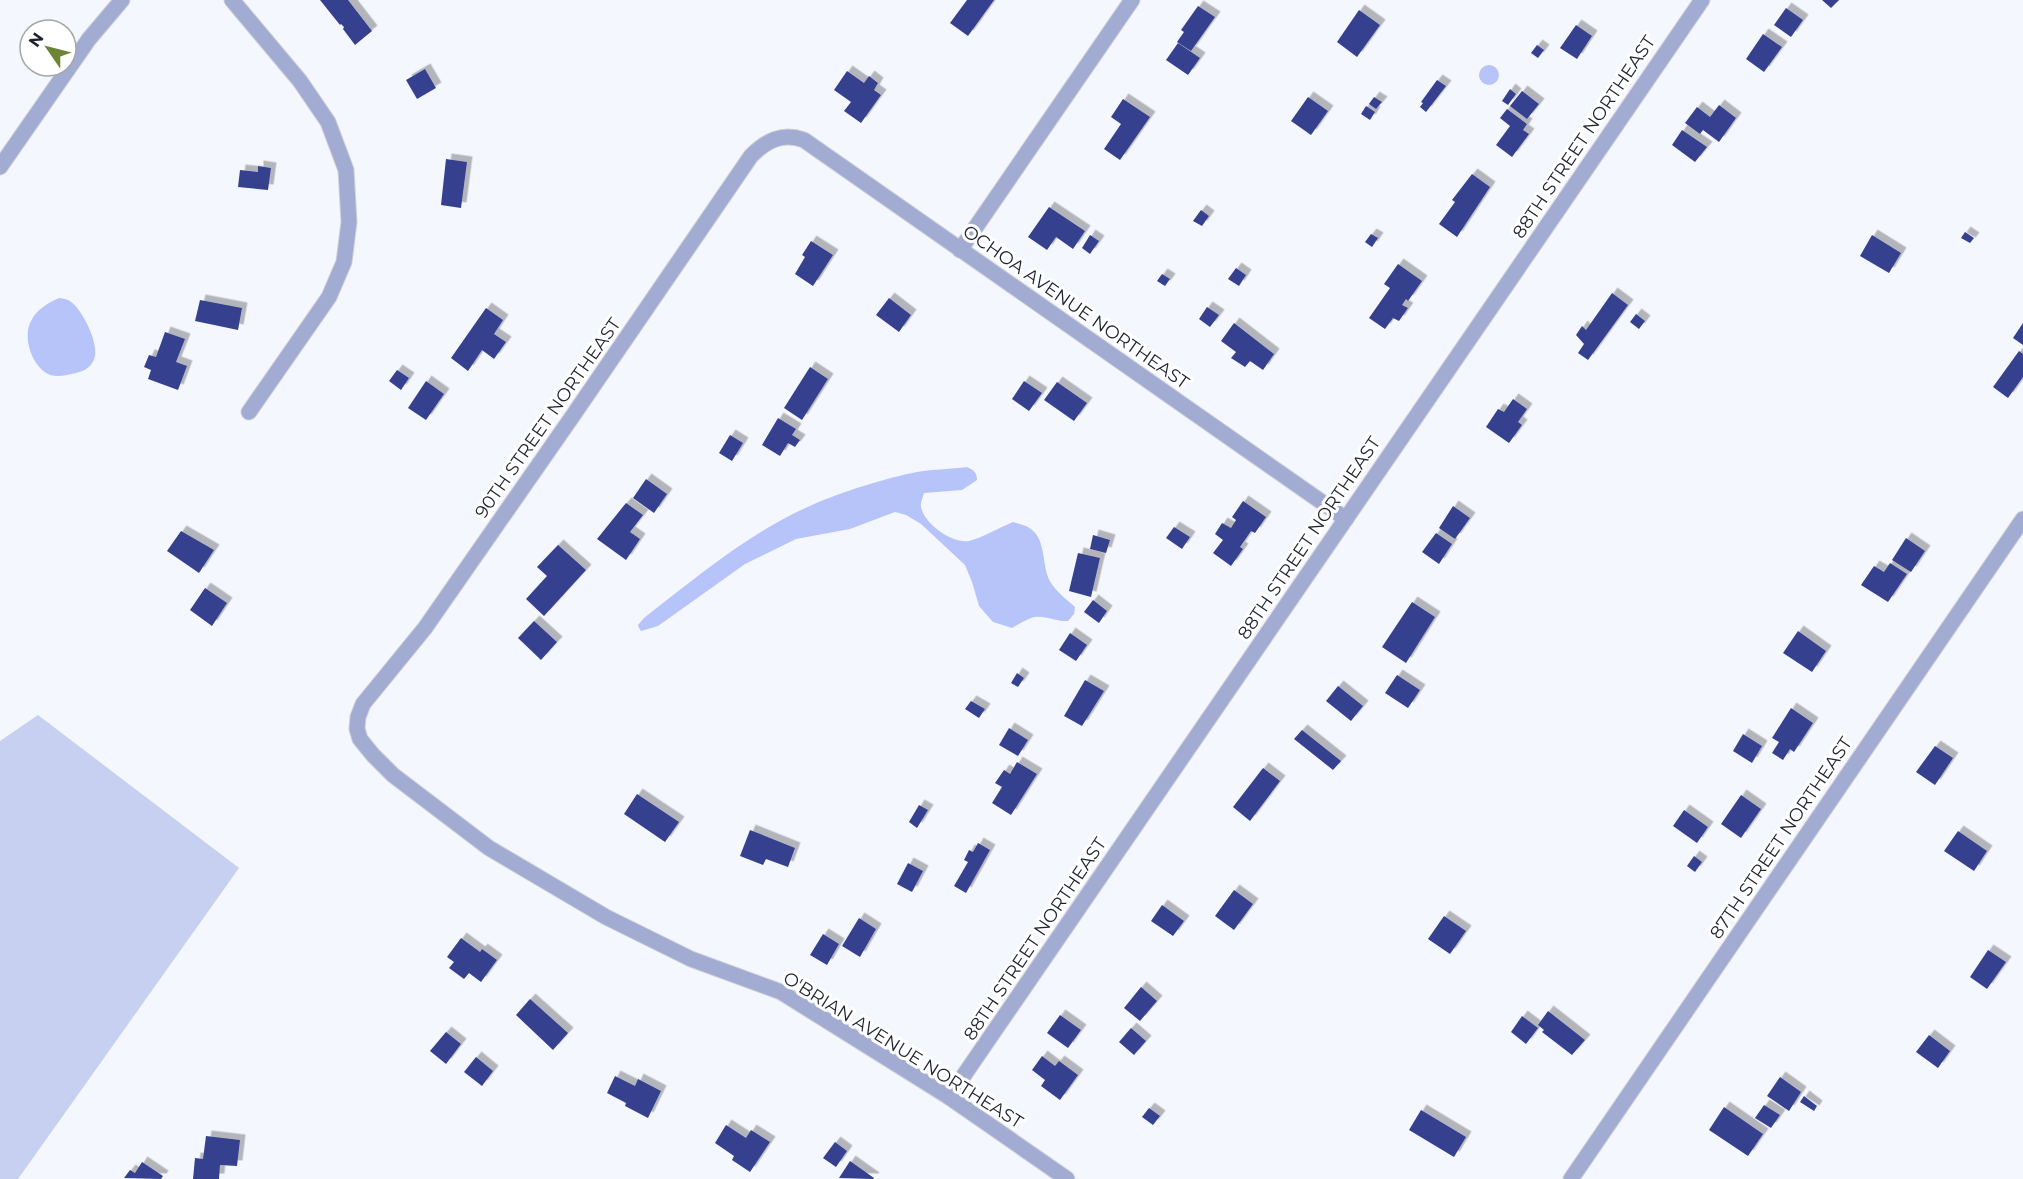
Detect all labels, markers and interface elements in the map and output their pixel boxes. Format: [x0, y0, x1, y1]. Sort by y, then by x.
north arrow [18, 18, 78, 78]
text: N [25, 29, 48, 50]
street label: 88TH STREET NORTHEAST [1508, 31, 1660, 242]
street label: OCHOA AVENUE NORTHEAST [959, 220, 1194, 394]
street label: 90TH STREET NORTHEAST [470, 313, 626, 522]
street label: 88TH STREET NORTHEAST [1233, 432, 1385, 643]
street label: 87TH STREET NORTHEAST [1705, 732, 1857, 943]
street label: 88TH STREET NORTHEAST [959, 833, 1111, 1044]
street label: O'BRIAN AVENUE NORTHEAST [779, 967, 1028, 1134]

